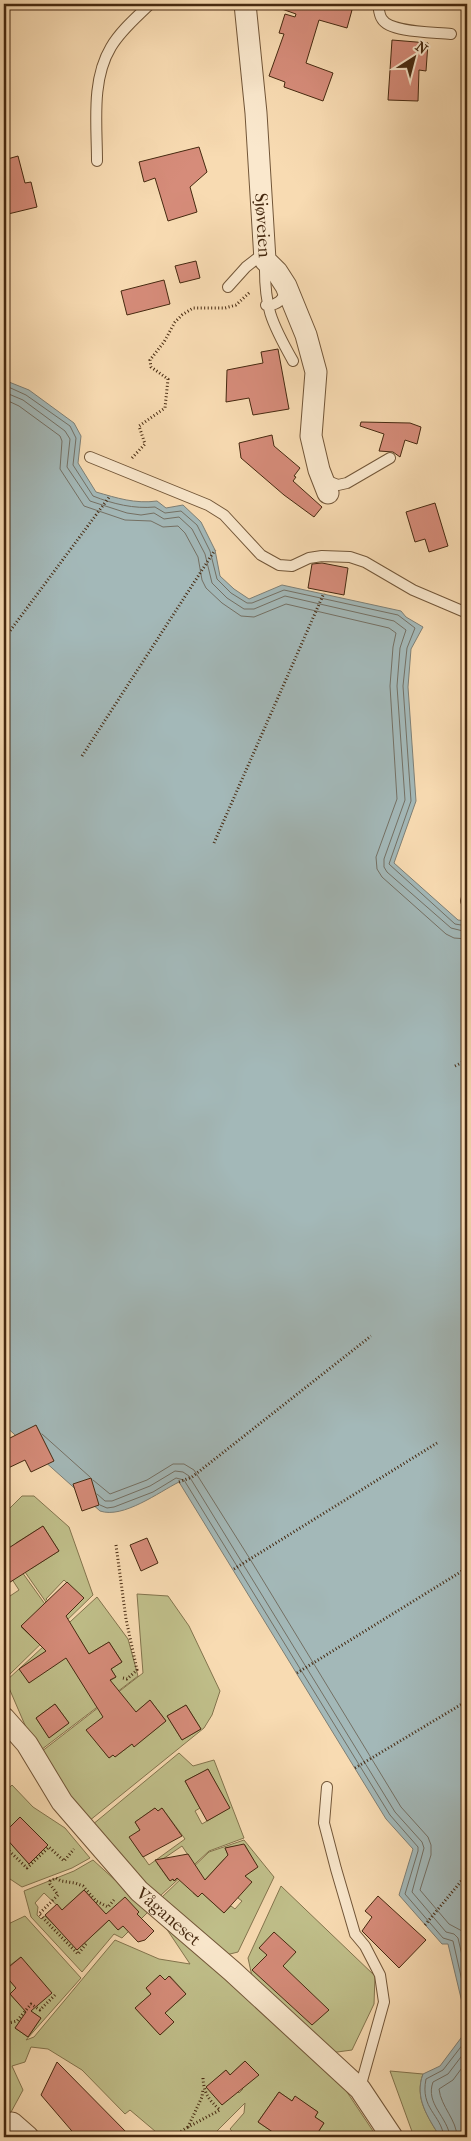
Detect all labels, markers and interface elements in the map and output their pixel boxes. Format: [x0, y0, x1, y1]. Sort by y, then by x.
north arrow [388, 32, 438, 82]
text: N [412, 38, 431, 58]
street label: Sjøveien [250, 192, 275, 259]
street label: Våganeset [131, 1882, 206, 1950]

